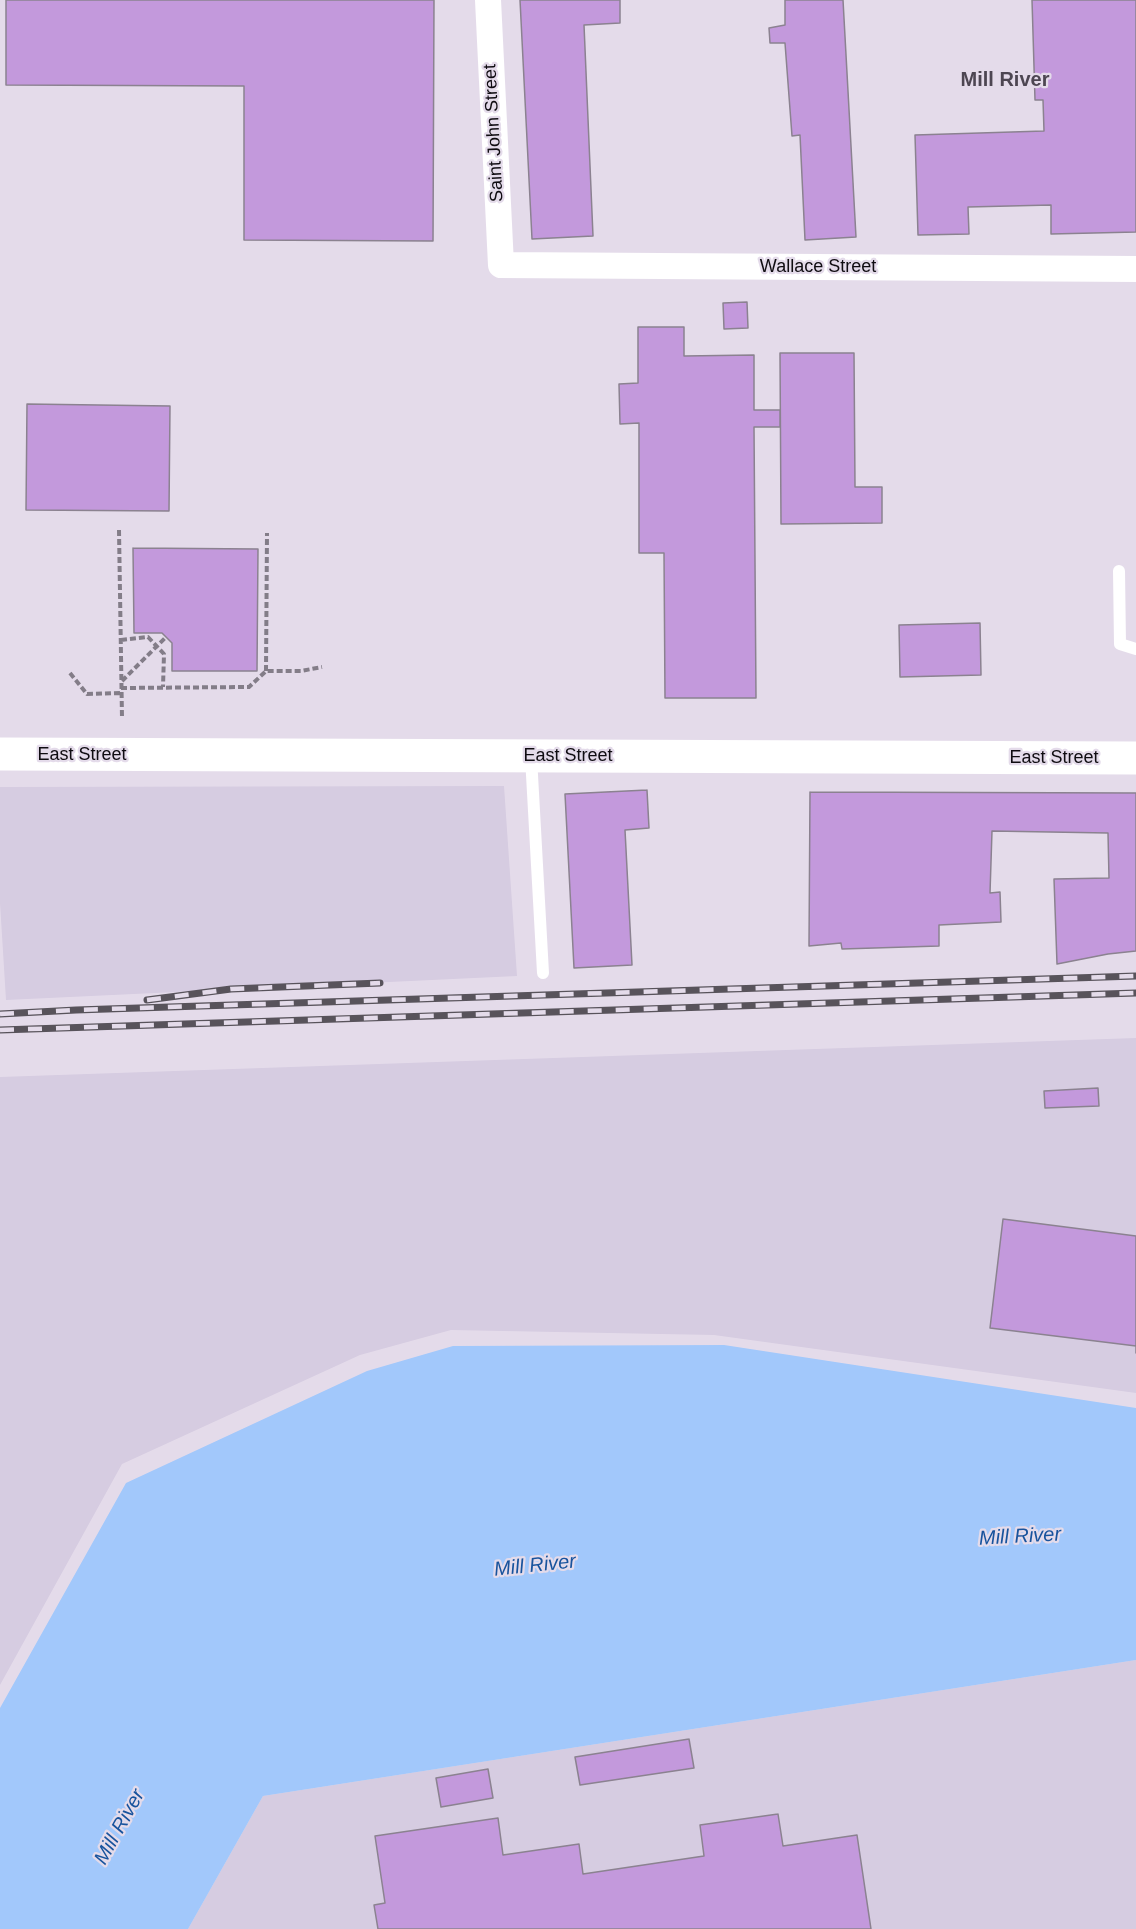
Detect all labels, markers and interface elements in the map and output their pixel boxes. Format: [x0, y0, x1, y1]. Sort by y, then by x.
street label: Saint John Street [480, 63, 508, 203]
district label: Mill River [961, 68, 1049, 92]
street label: Wallace Street [760, 256, 876, 278]
street label: East Street [37, 744, 127, 766]
street label: East Street [523, 745, 613, 767]
street label: East Street [1009, 747, 1099, 769]
water label: Mill River [978, 1523, 1062, 1551]
water label: Mill River [493, 1550, 577, 1582]
water label: Mill River [90, 1785, 150, 1869]

